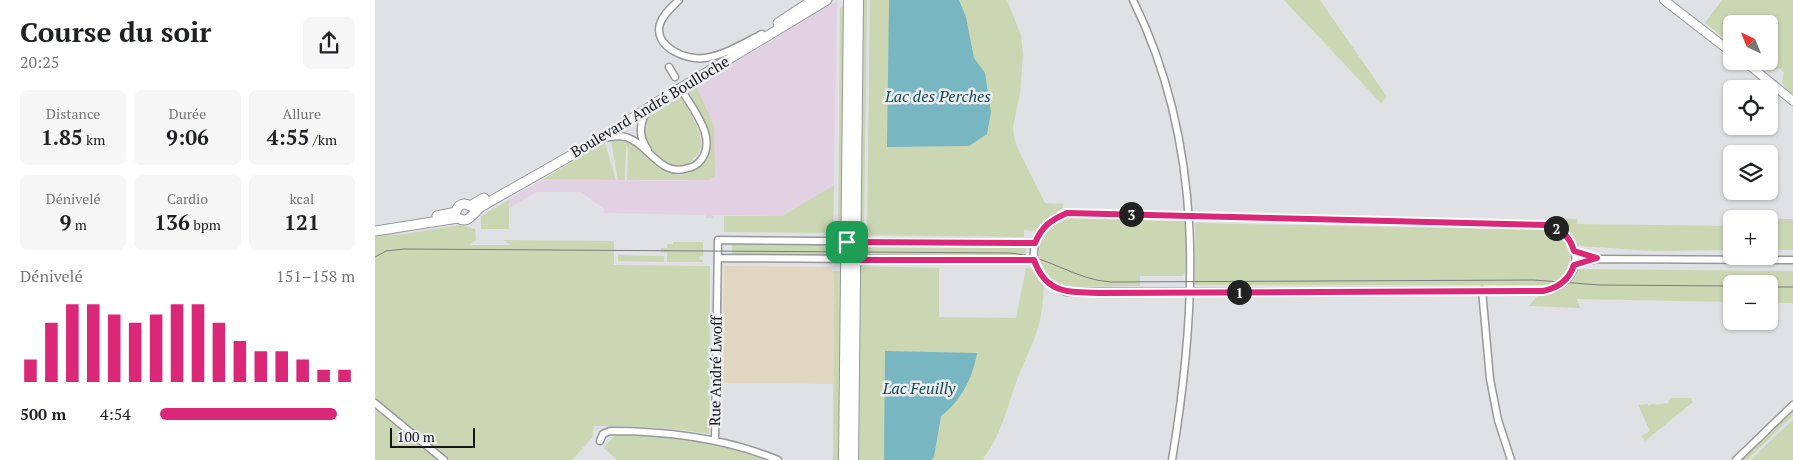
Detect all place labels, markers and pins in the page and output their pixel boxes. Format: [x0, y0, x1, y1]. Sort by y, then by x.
pin: 3 [1119, 202, 1143, 226]
pin: 2 [1543, 216, 1569, 240]
pin [826, 221, 868, 263]
pin: 1 [1227, 280, 1251, 304]

